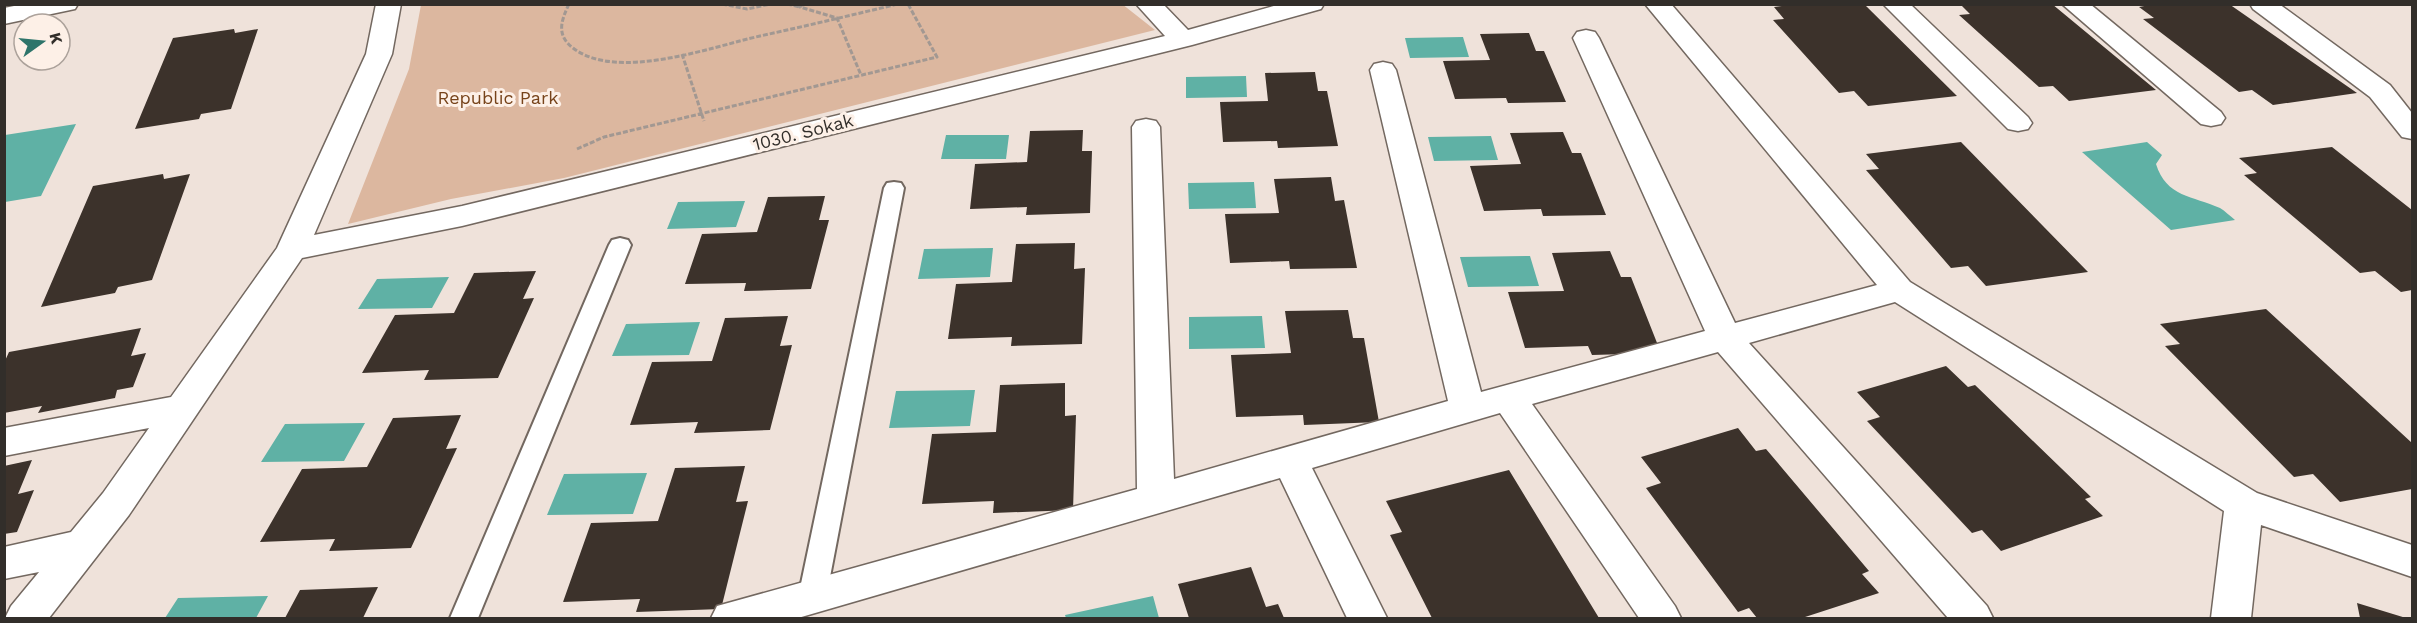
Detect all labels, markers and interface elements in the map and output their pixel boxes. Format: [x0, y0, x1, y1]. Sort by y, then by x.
north arrow [12, 12, 72, 72]
text: K [45, 30, 67, 46]
park label: Republic Park [438, 87, 558, 108]
street label: 1030. Sokak [751, 109, 855, 155]

